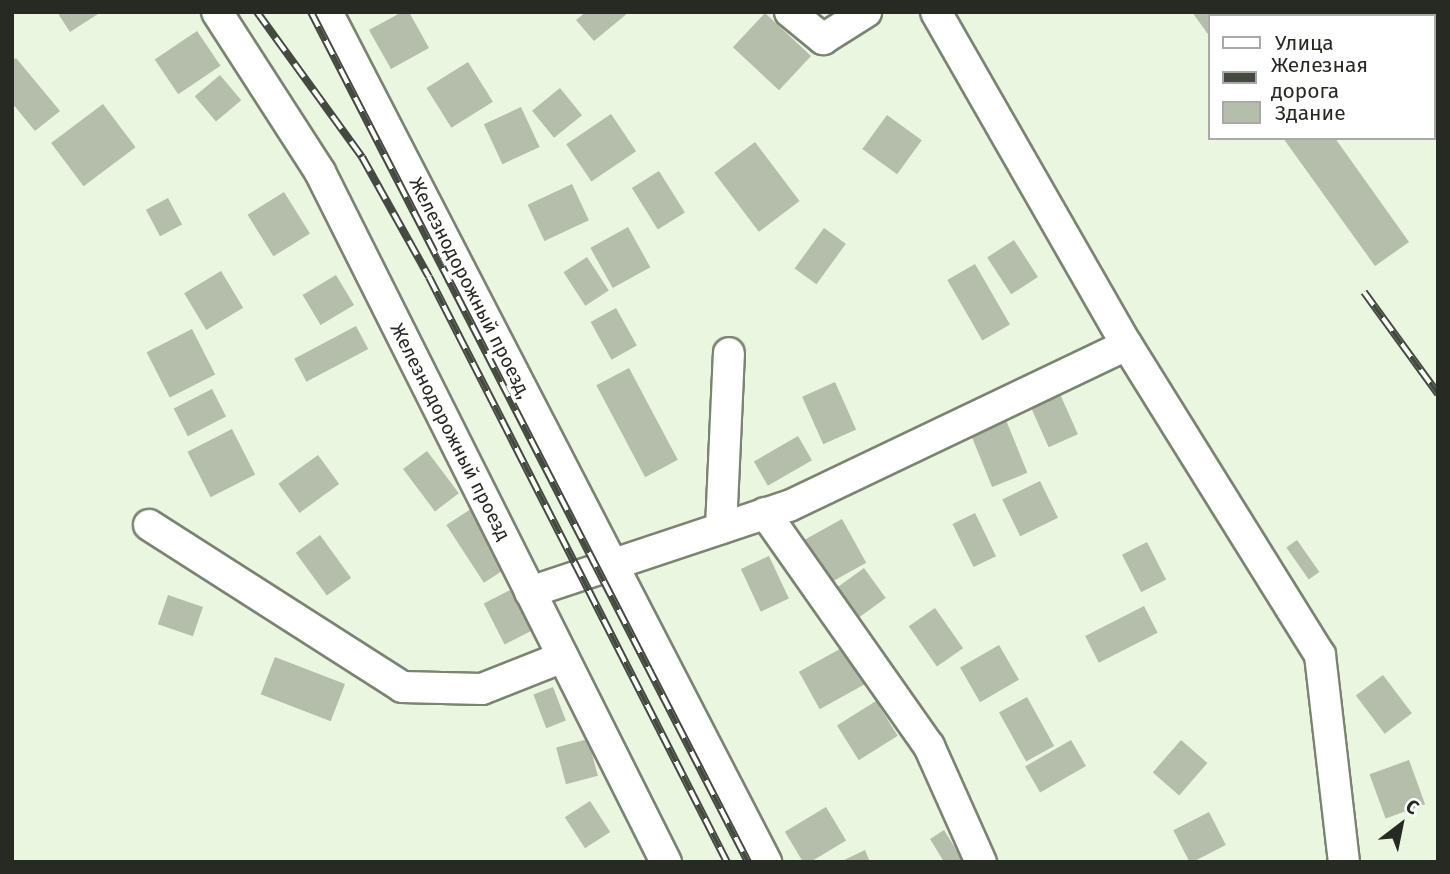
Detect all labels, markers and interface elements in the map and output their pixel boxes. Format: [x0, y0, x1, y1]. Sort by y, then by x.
legend [1208, 14, 1436, 140]
text: Улица [1275, 30, 1334, 56]
text: Железная дорога [1271, 52, 1368, 104]
text: Здание [1275, 100, 1346, 126]
street label: Железнодорожный проезд, [404, 174, 536, 402]
street label: Железнодорожный проезд [385, 320, 515, 544]
north arrow [1366, 790, 1436, 860]
text: С [1402, 794, 1423, 819]

